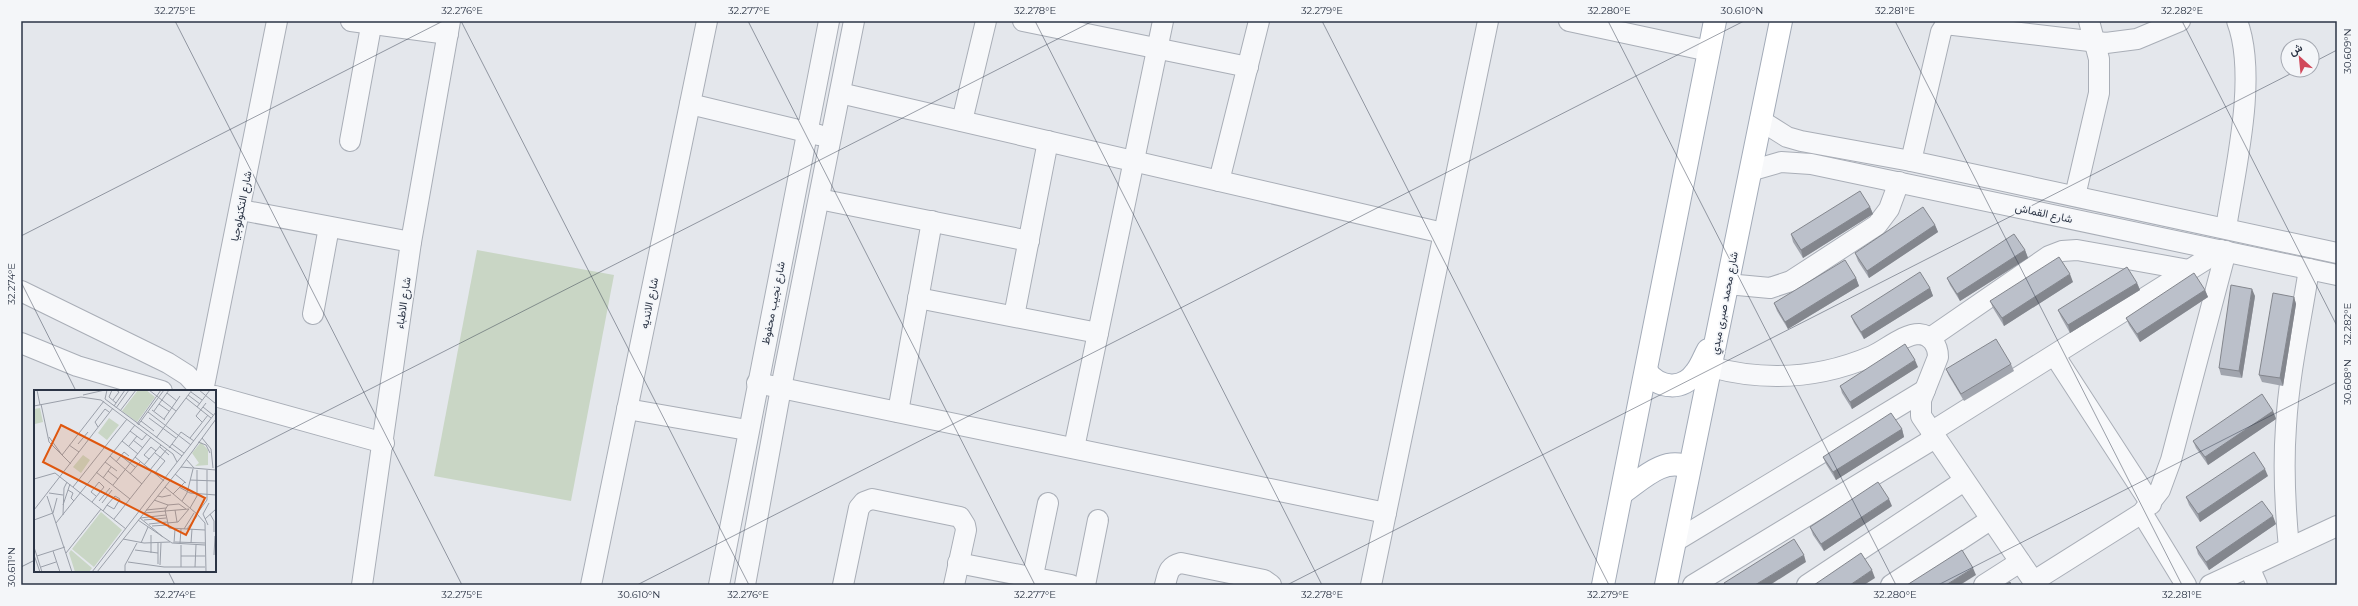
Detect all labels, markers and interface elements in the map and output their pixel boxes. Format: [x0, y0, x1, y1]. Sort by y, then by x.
text: 32.275°E [154, 4, 196, 17]
text: 32.276°E [441, 4, 483, 17]
text: 32.277°E [728, 4, 770, 17]
text: 32.278°E [1014, 4, 1056, 17]
text: 32.279°E [1301, 4, 1343, 17]
text: 32.280°E [1587, 4, 1631, 17]
text: 30.610°N [1721, 4, 1763, 17]
text: 32.281°E [1875, 4, 1915, 17]
text: 32.282°E [2161, 4, 2203, 17]
text: 30.609°N [2341, 28, 2354, 74]
north arrow [2280, 38, 2320, 78]
text: ش [2286, 40, 2305, 58]
street label: شارع التكنولوجيا [227, 169, 256, 243]
street label: شارع القماش [2014, 200, 2074, 227]
street label: شارع محمد صبرى مبدي [1707, 250, 1744, 356]
street label: شارع نجيب محفوظ [758, 260, 789, 346]
text: 32.274°E [5, 263, 18, 305]
street label: شارع الاطباء [392, 276, 415, 330]
street label: شارع الانديه [637, 276, 662, 330]
text: 32.282°E [2341, 303, 2354, 345]
text: 30.608°N [2341, 359, 2354, 405]
inset map [34, 390, 216, 572]
text: 30.611°N [5, 547, 18, 587]
text: 32.274°E [154, 588, 196, 601]
text: 32.275°E [441, 588, 483, 601]
text: 30.610°N [618, 588, 660, 601]
text: 32.276°E [727, 588, 769, 601]
text: 32.277°E [1014, 588, 1056, 601]
text: 32.278°E [1301, 588, 1343, 601]
text: 32.279°E [1587, 588, 1629, 601]
text: 32.280°E [1873, 588, 1917, 601]
text: 32.281°E [2162, 588, 2202, 601]

